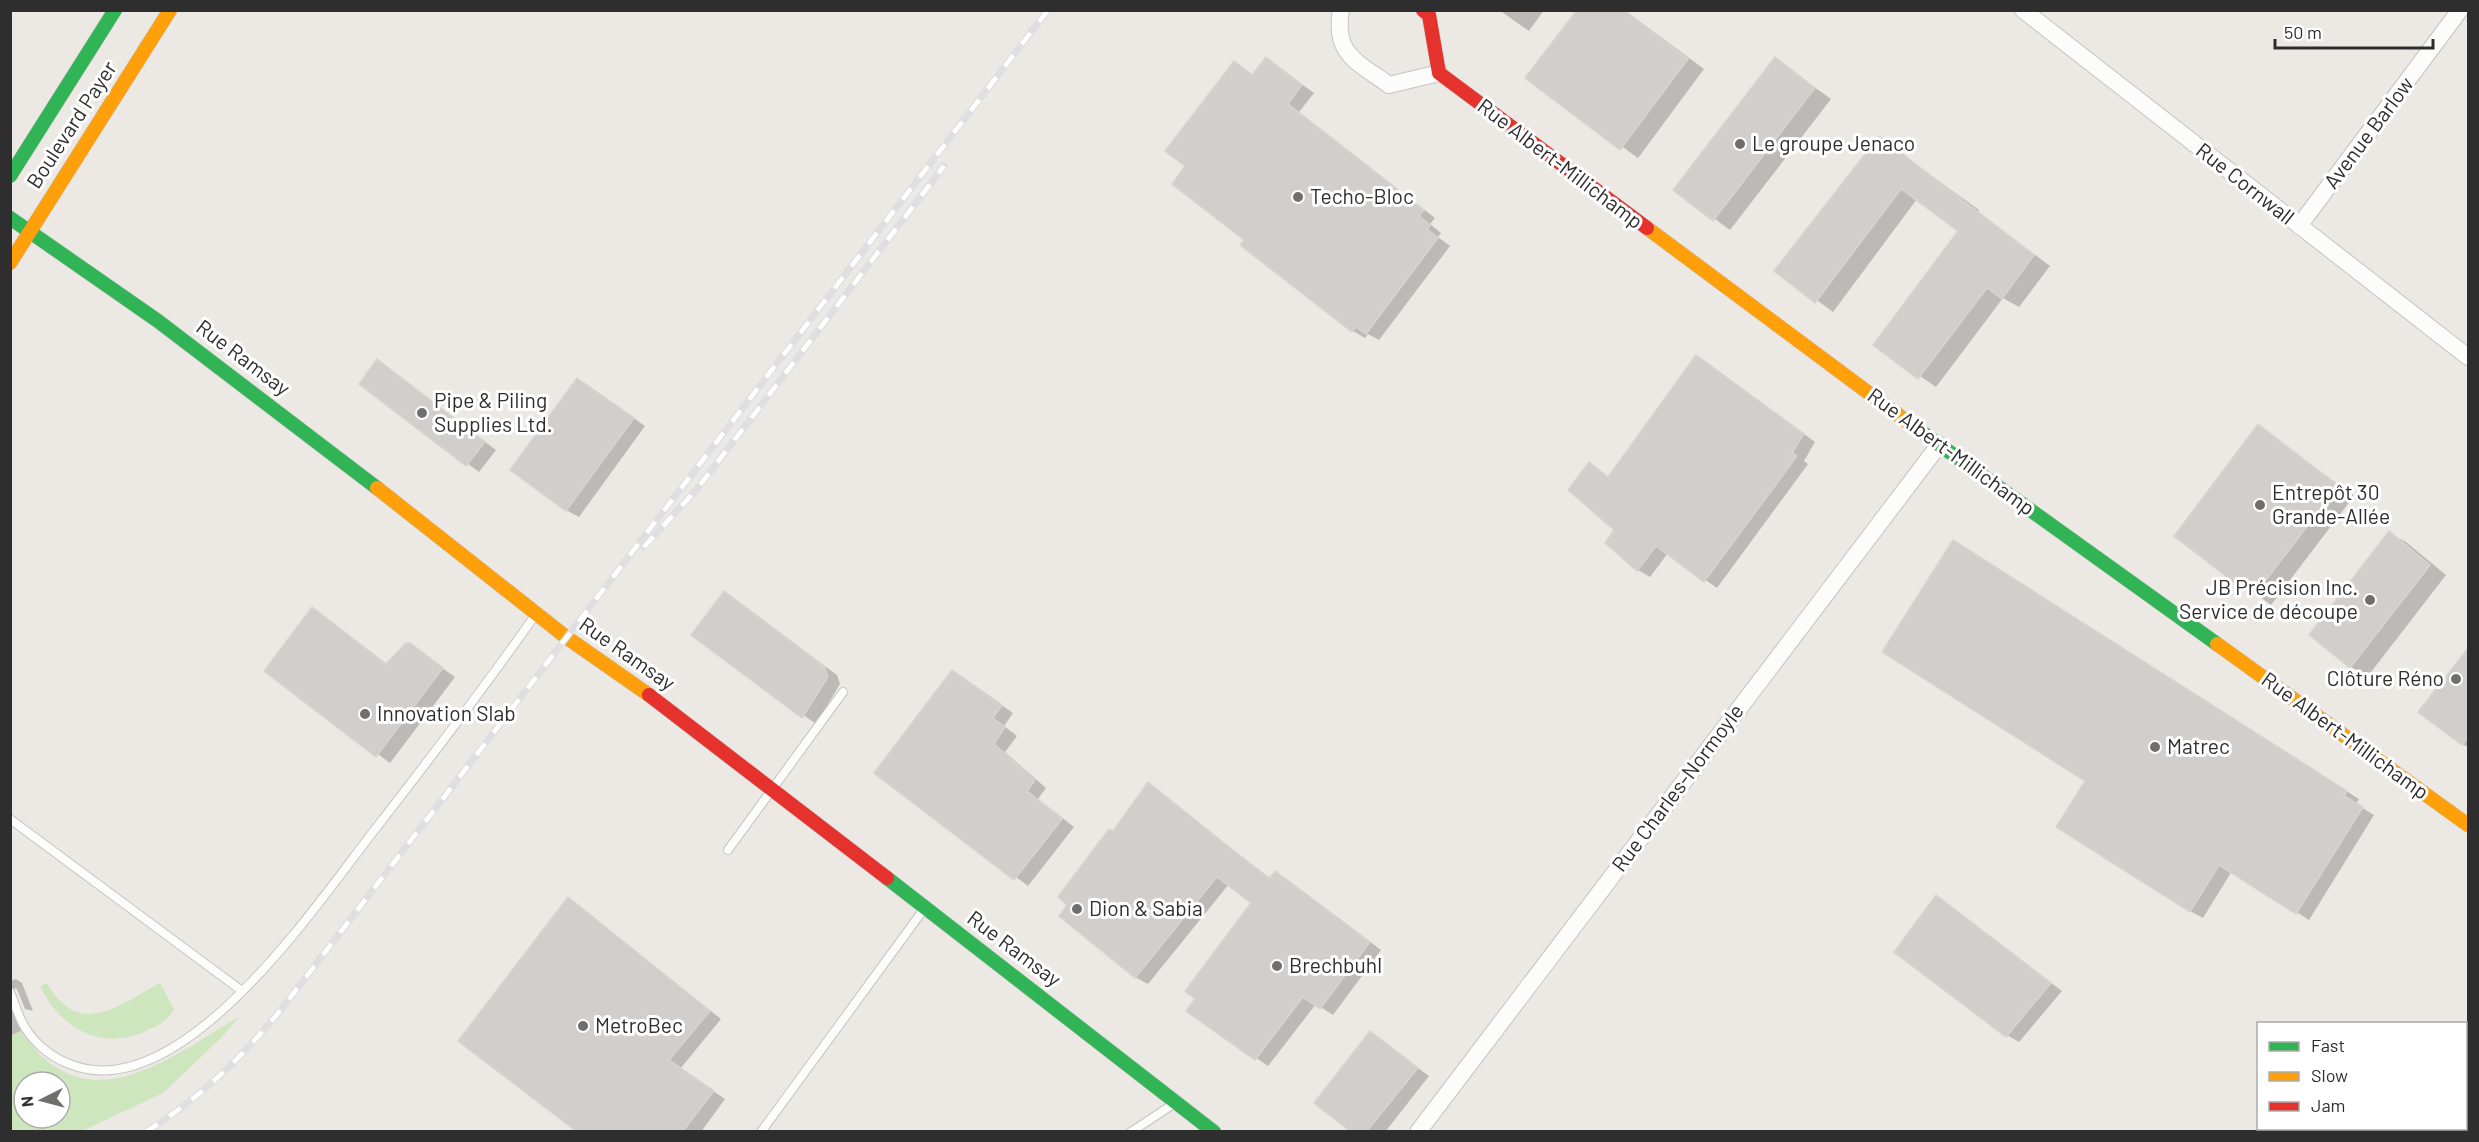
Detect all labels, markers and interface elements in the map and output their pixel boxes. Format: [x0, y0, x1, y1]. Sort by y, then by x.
scale bar [2275, 12, 2432, 50]
text: 50 m [2284, 21, 2322, 43]
street label: Boulevard Payer [20, 56, 121, 192]
street label: Avenue Barlow [2318, 71, 2418, 193]
street label: Rue Albert-Millichamp [1473, 92, 1648, 233]
place label: Le groupe Jenaco [1752, 130, 1915, 155]
marker: Le groupe Jenaco [1733, 137, 1747, 151]
street label: Rue Cornwall [2192, 137, 2300, 229]
place label: Techo-Bloc [1310, 183, 1414, 208]
marker: Techo-Bloc [1291, 190, 1305, 204]
street label: Rue Ramsay [192, 313, 296, 400]
street label: Rue Albert-Millichamp [1863, 382, 2040, 520]
place label: Pipe & Piling Supplies Ltd. [434, 387, 552, 436]
marker: Pipe & Piling Supplies Ltd. [415, 406, 429, 420]
place label: Entrepôt 30 Grande-Allée [2272, 479, 2390, 528]
marker: Entrepôt 30 Grande-Allée [2253, 498, 2267, 512]
place label: JB Précision Inc. Service de découpe [2179, 574, 2358, 623]
marker: JB Précision Inc. Service de découpe [2363, 593, 2377, 607]
street label: Rue Ramsay [575, 611, 681, 695]
place label: Clôture Réno [2327, 665, 2444, 690]
street label: Rue Albert-Millichamp [2257, 666, 2434, 804]
marker: Clôture Réno [2449, 672, 2463, 686]
street label: Rue Charles-Normoyle [1606, 698, 1748, 876]
place label: Innovation Slab [377, 700, 516, 725]
marker: Innovation Slab [358, 707, 372, 721]
place label: Matrec [2167, 733, 2230, 758]
marker: Matrec [2148, 740, 2162, 754]
place label: Dion & Sabia [1089, 895, 1203, 920]
marker: Dion & Sabia [1070, 902, 1084, 916]
street label: Rue Ramsay [963, 904, 1067, 991]
place label: Brechbuhl [1289, 952, 1382, 977]
marker: Brechbuhl [1270, 959, 1284, 973]
place label: MetroBec [595, 1012, 683, 1037]
marker: MetroBec [576, 1019, 590, 1033]
legend [2257, 1022, 2467, 1130]
text: Fast [2311, 1034, 2345, 1056]
text: Slow [2311, 1064, 2348, 1086]
north arrow [12, 1070, 72, 1130]
text: Jam [2311, 1094, 2345, 1116]
text: N [17, 1095, 37, 1108]

